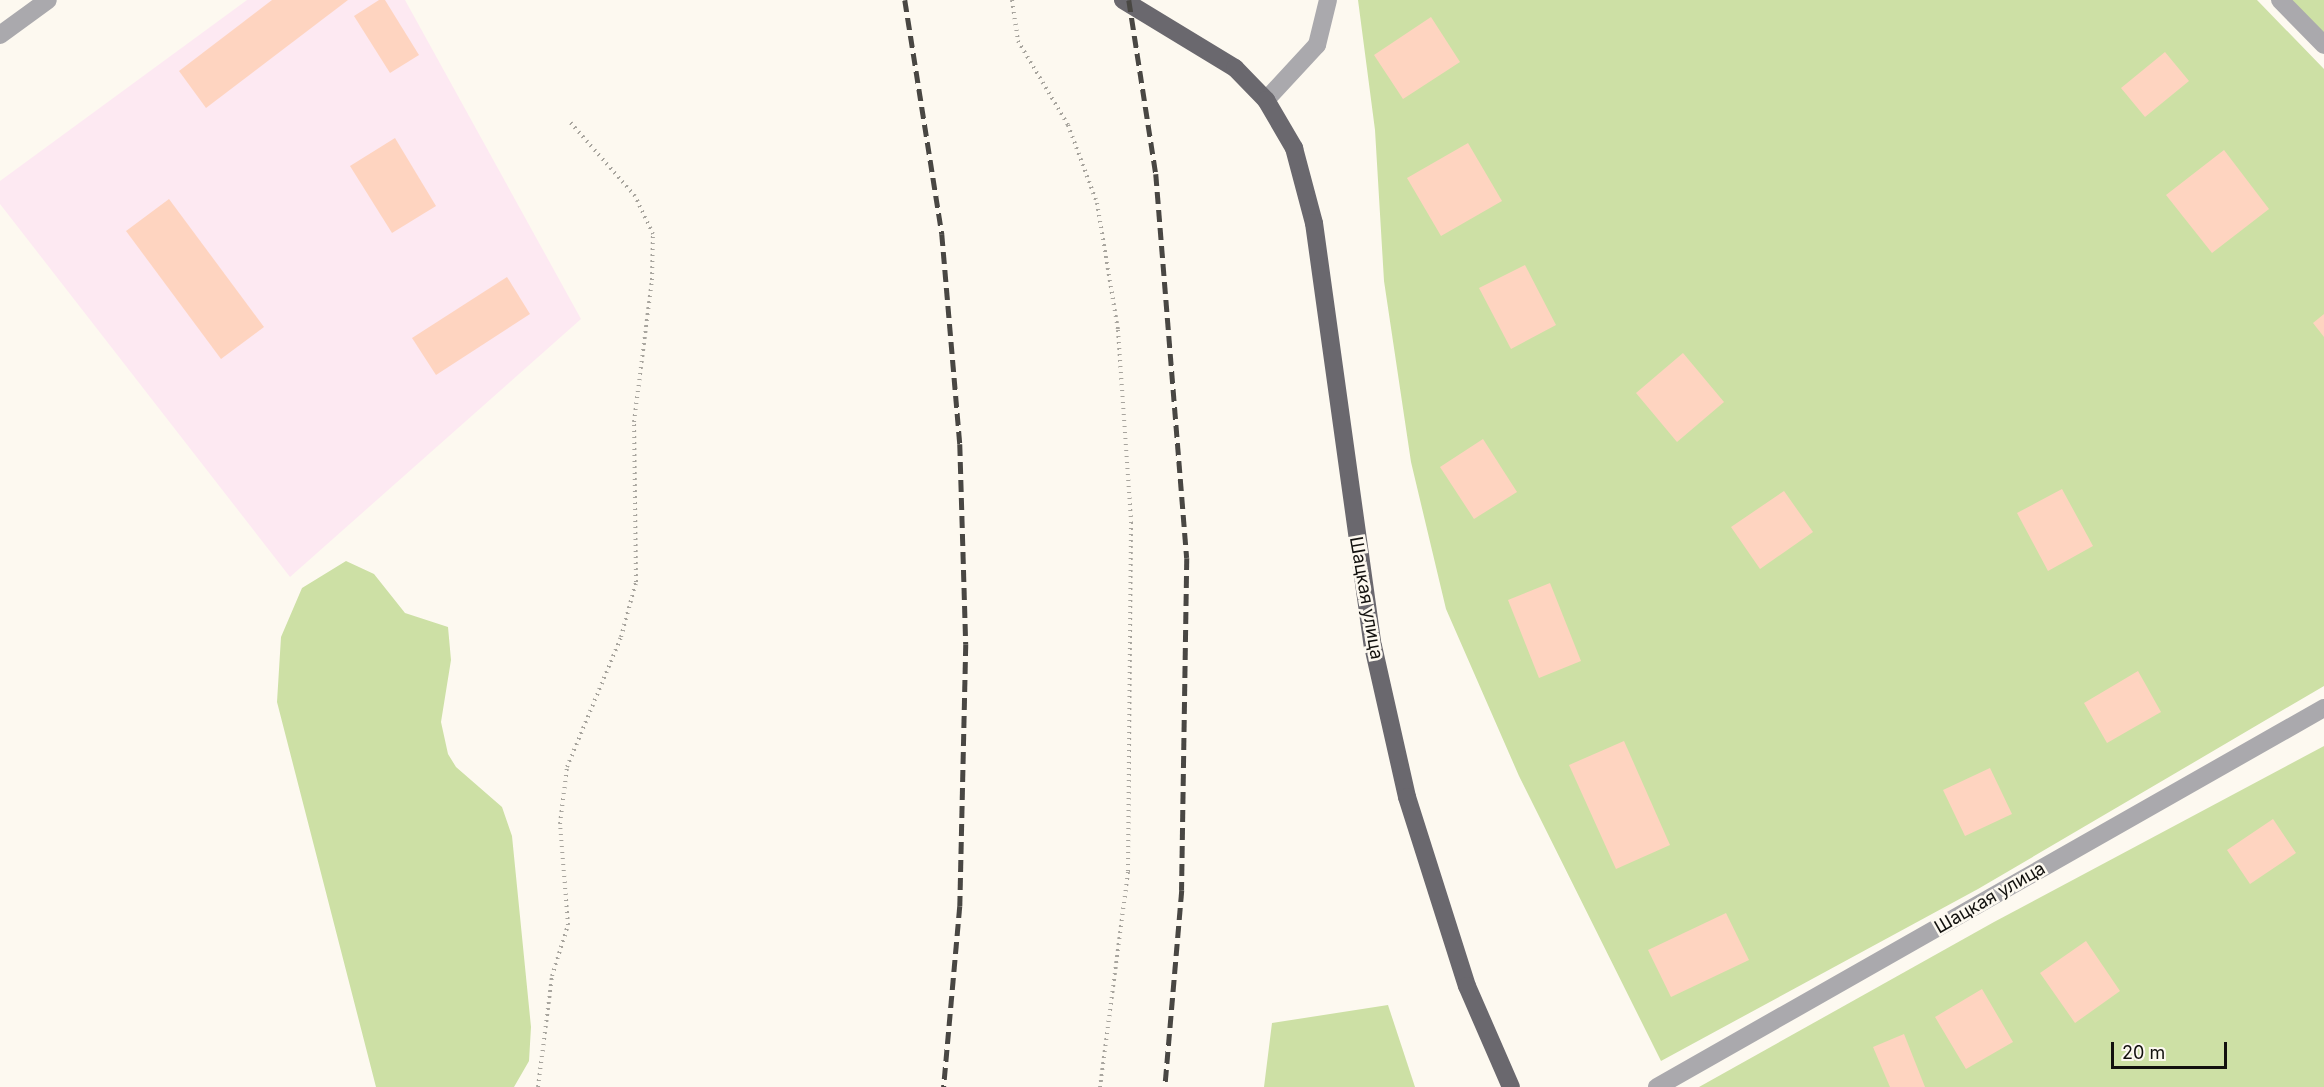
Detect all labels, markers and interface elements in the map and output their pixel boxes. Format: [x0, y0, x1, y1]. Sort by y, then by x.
street label: Шацкая улица [1345, 535, 1387, 661]
street label: Шацкая улица [1931, 858, 2049, 938]
scale bar [2114, 1030, 2230, 1068]
text: 20 m [2122, 1042, 2165, 1063]

